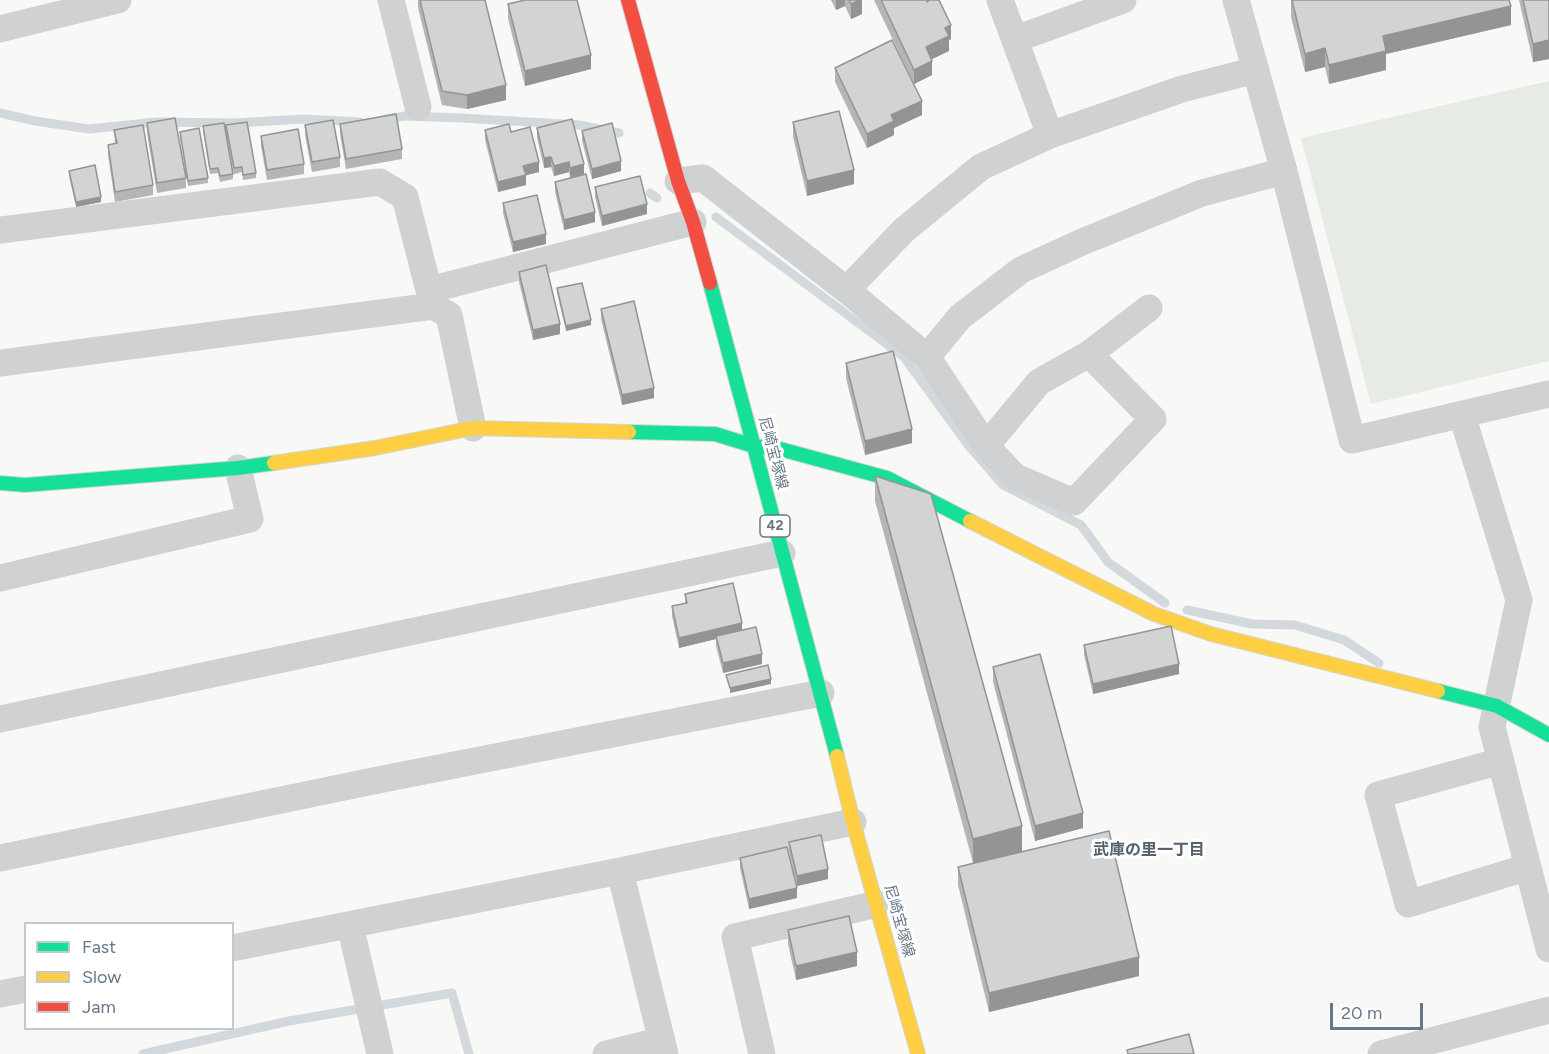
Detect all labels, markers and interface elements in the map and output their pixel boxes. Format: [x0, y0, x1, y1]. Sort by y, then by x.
street label: 尼崎宝塚線 [755, 414, 791, 492]
road number: 42 [760, 515, 790, 537]
district label: 武庫の里一丁目 [1093, 840, 1205, 860]
street label: 尼崎宝塚線 [880, 882, 918, 960]
legend [24, 922, 234, 1030]
text: Fast [82, 936, 116, 958]
text: Slow [82, 966, 121, 988]
scale bar [1333, 991, 1426, 1029]
text: Jam [82, 996, 116, 1018]
text: 20 m [1341, 1002, 1382, 1024]

